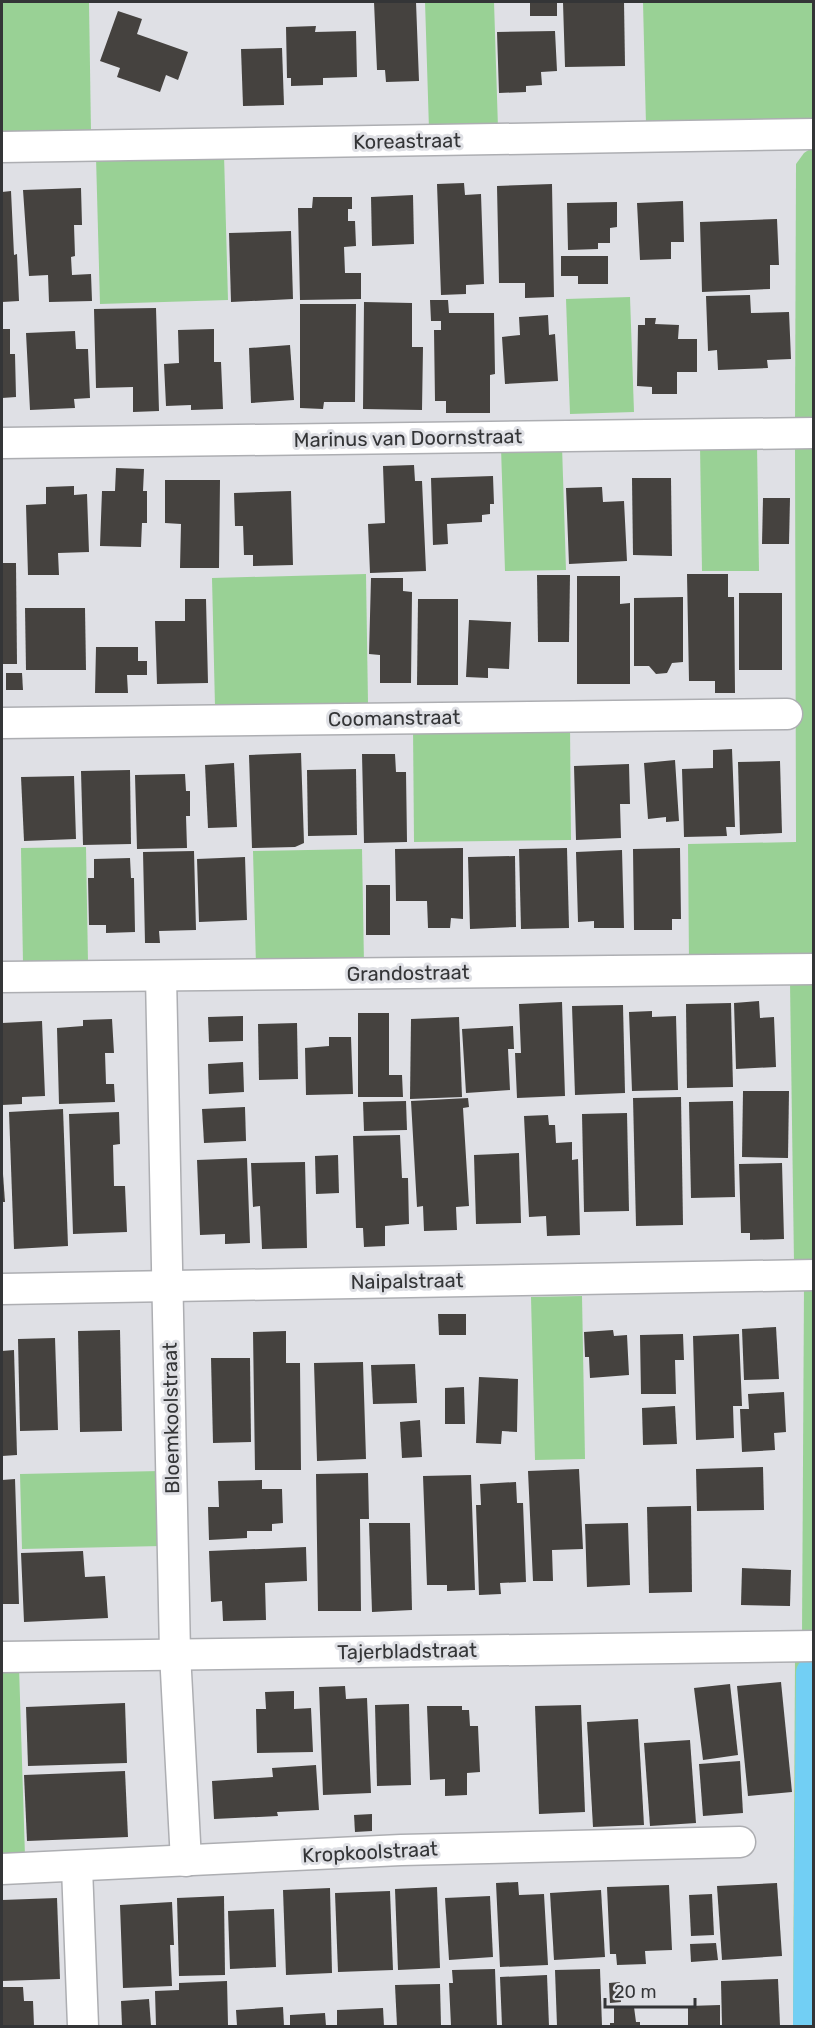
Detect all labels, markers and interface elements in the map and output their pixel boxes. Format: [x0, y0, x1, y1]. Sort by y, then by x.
street label: Koreastraat [353, 128, 461, 154]
street label: Marinus van Doornstraat [294, 424, 523, 452]
street label: Coomanstraat [328, 705, 461, 731]
street label: Grandostraat [346, 960, 470, 986]
street label: Naipalstraat [350, 1268, 464, 1294]
street label: Bloemkoolstraat [158, 1342, 184, 1494]
street label: Tajerbladstraat [337, 1638, 477, 1664]
street label: Kropkoolstraat [302, 1836, 439, 1868]
scale bar [605, 1971, 695, 2009]
text: 20 m [614, 1981, 656, 2003]

